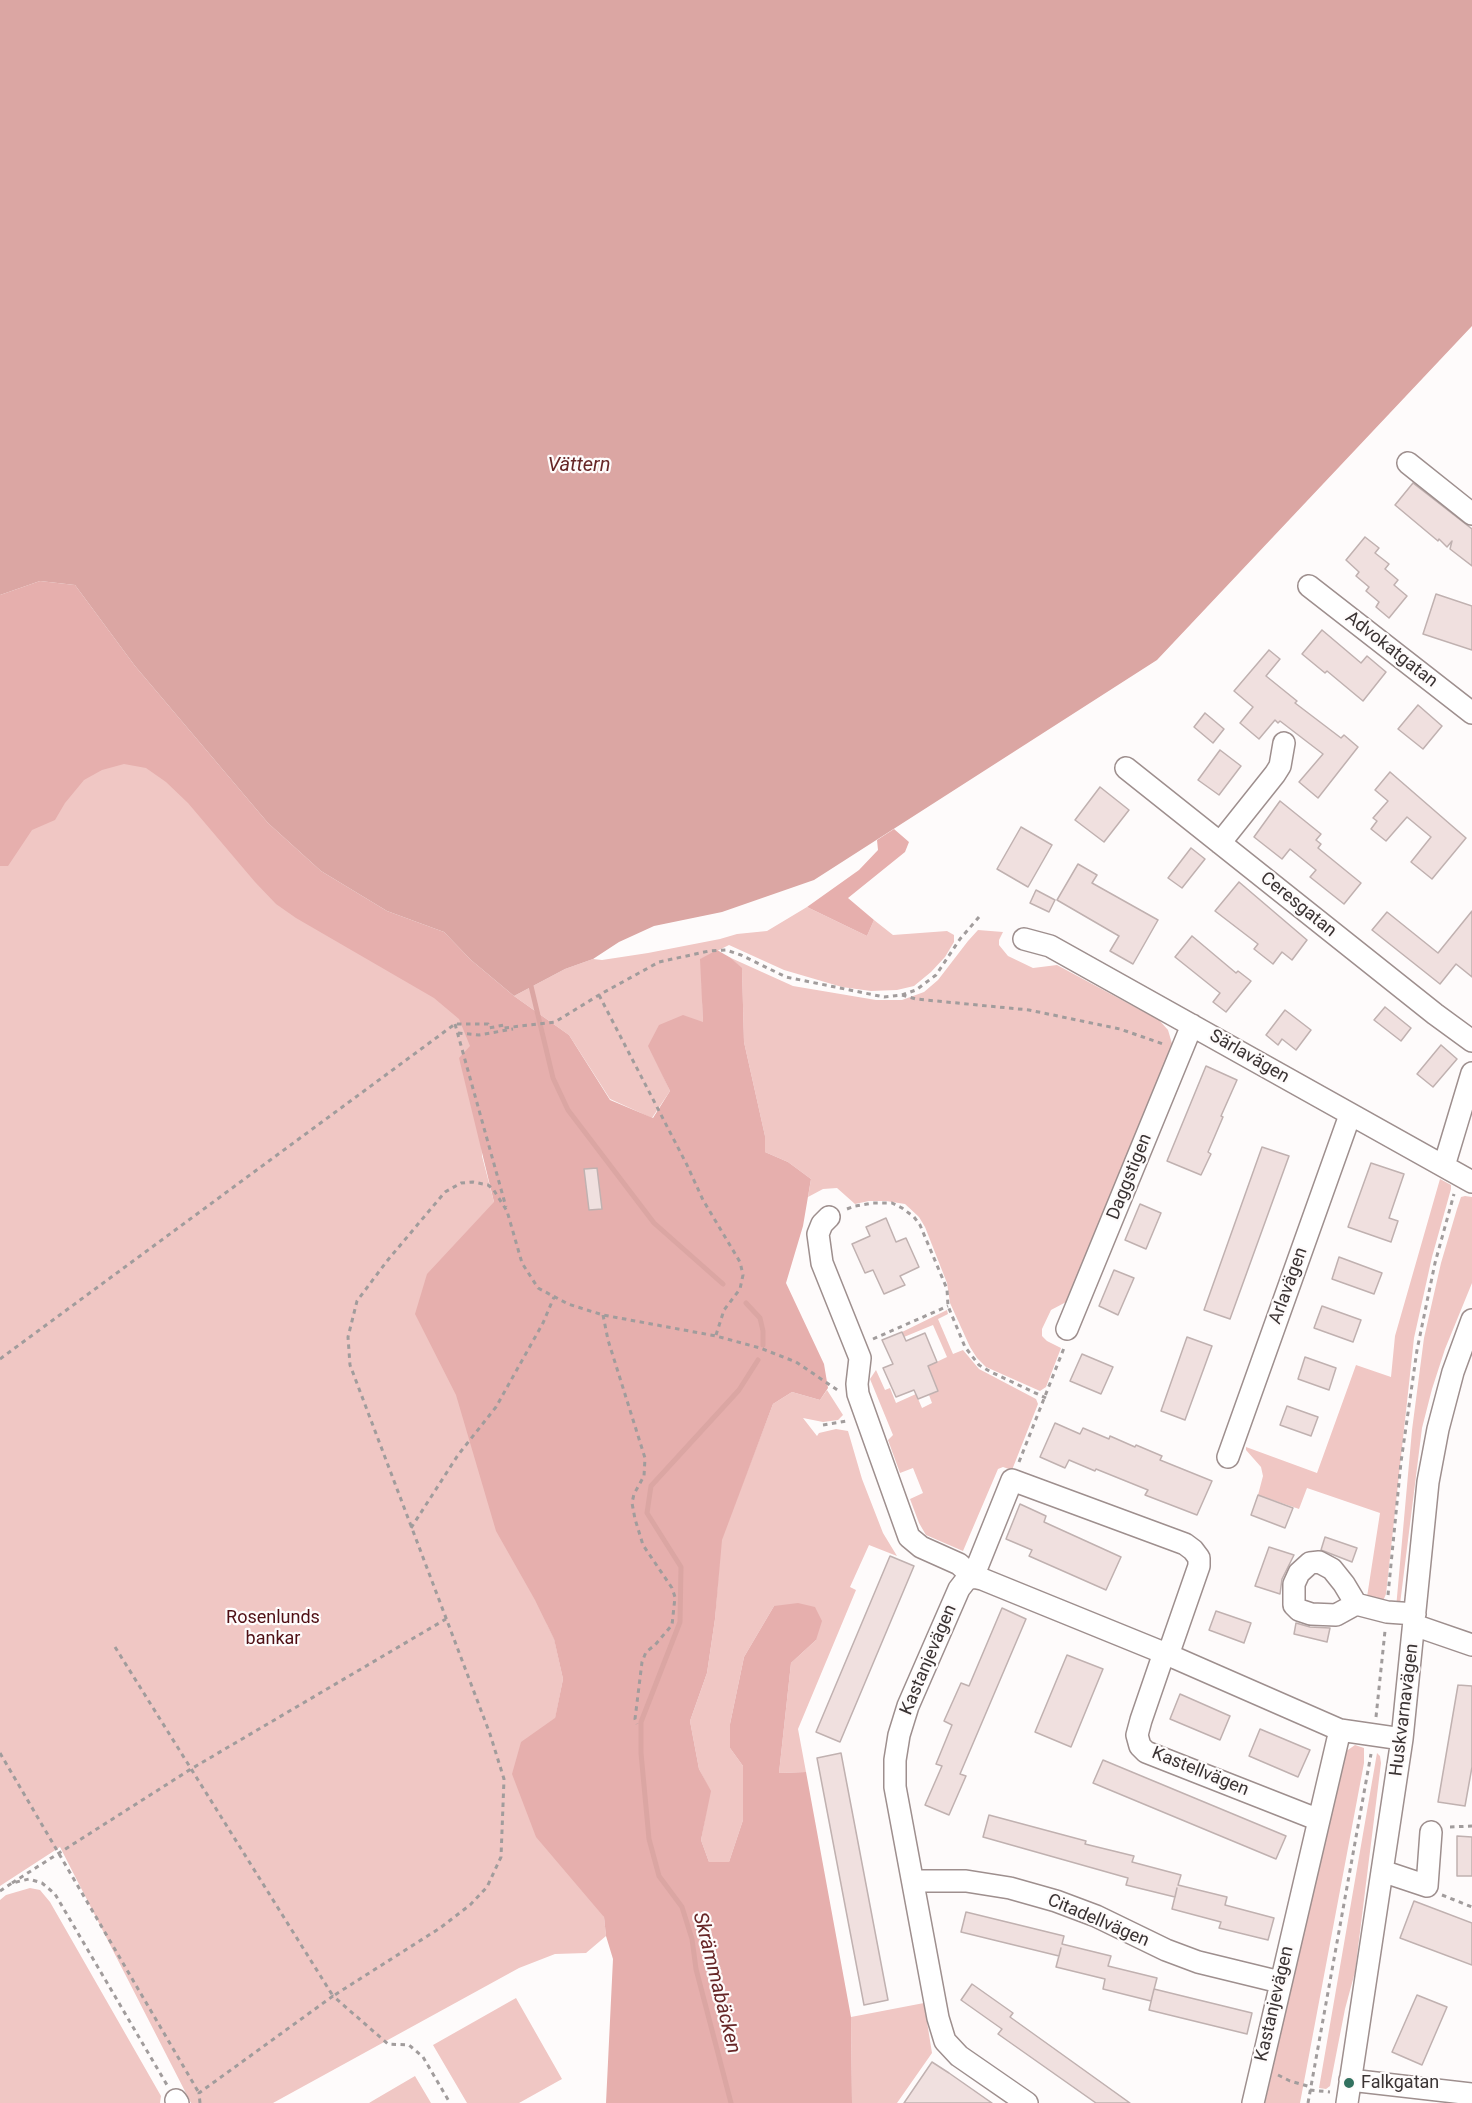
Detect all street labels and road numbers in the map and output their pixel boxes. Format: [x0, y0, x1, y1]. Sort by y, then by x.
street label: Advokatgatan [1341, 607, 1441, 693]
street label: Ceresgatan [1256, 868, 1340, 942]
street label: Särlavägen [1205, 1026, 1293, 1088]
street label: Daggstigen [1103, 1131, 1157, 1223]
street label: Arlavägen [1265, 1245, 1313, 1327]
street label: Kastanjevägen [896, 1602, 962, 1718]
street label: Huskvarnavägen [1386, 1643, 1424, 1777]
street label: Kastellvägen [1148, 1743, 1252, 1801]
street label: Citadellvägen [1044, 1890, 1152, 1952]
street label: Kastanjevägen [1251, 1944, 1299, 2064]

